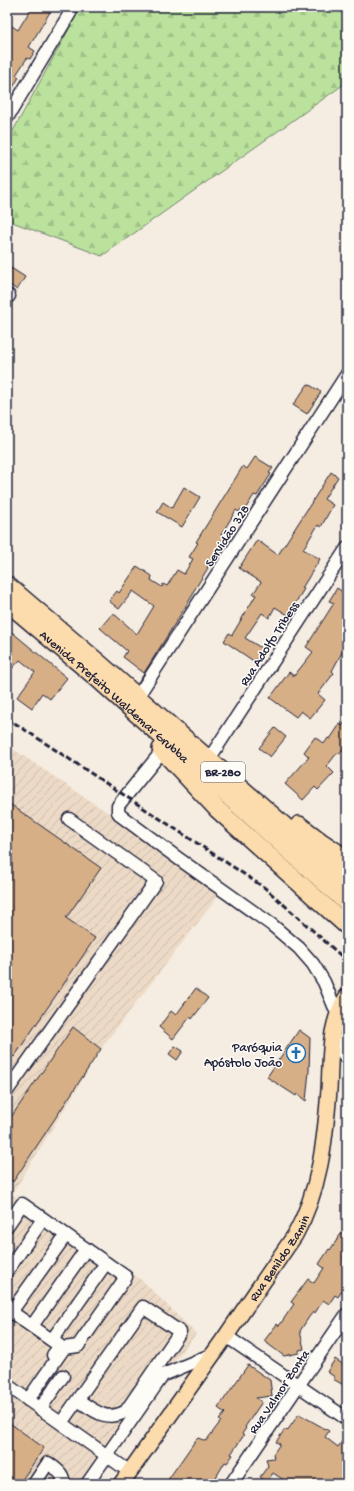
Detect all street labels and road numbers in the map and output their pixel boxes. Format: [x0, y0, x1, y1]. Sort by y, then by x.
street label: Servidão 328 [203, 503, 254, 570]
street label: Rua Adolfo Tribess [237, 598, 304, 689]
street label: Avenida Prefeito Waldemar Grubba [36, 628, 192, 768]
road number: BR-280 [201, 762, 245, 782]
street label: Rua Benildo Zamin [247, 1212, 314, 1305]
street label: Rua Valmor Zonta [246, 1347, 314, 1437]

